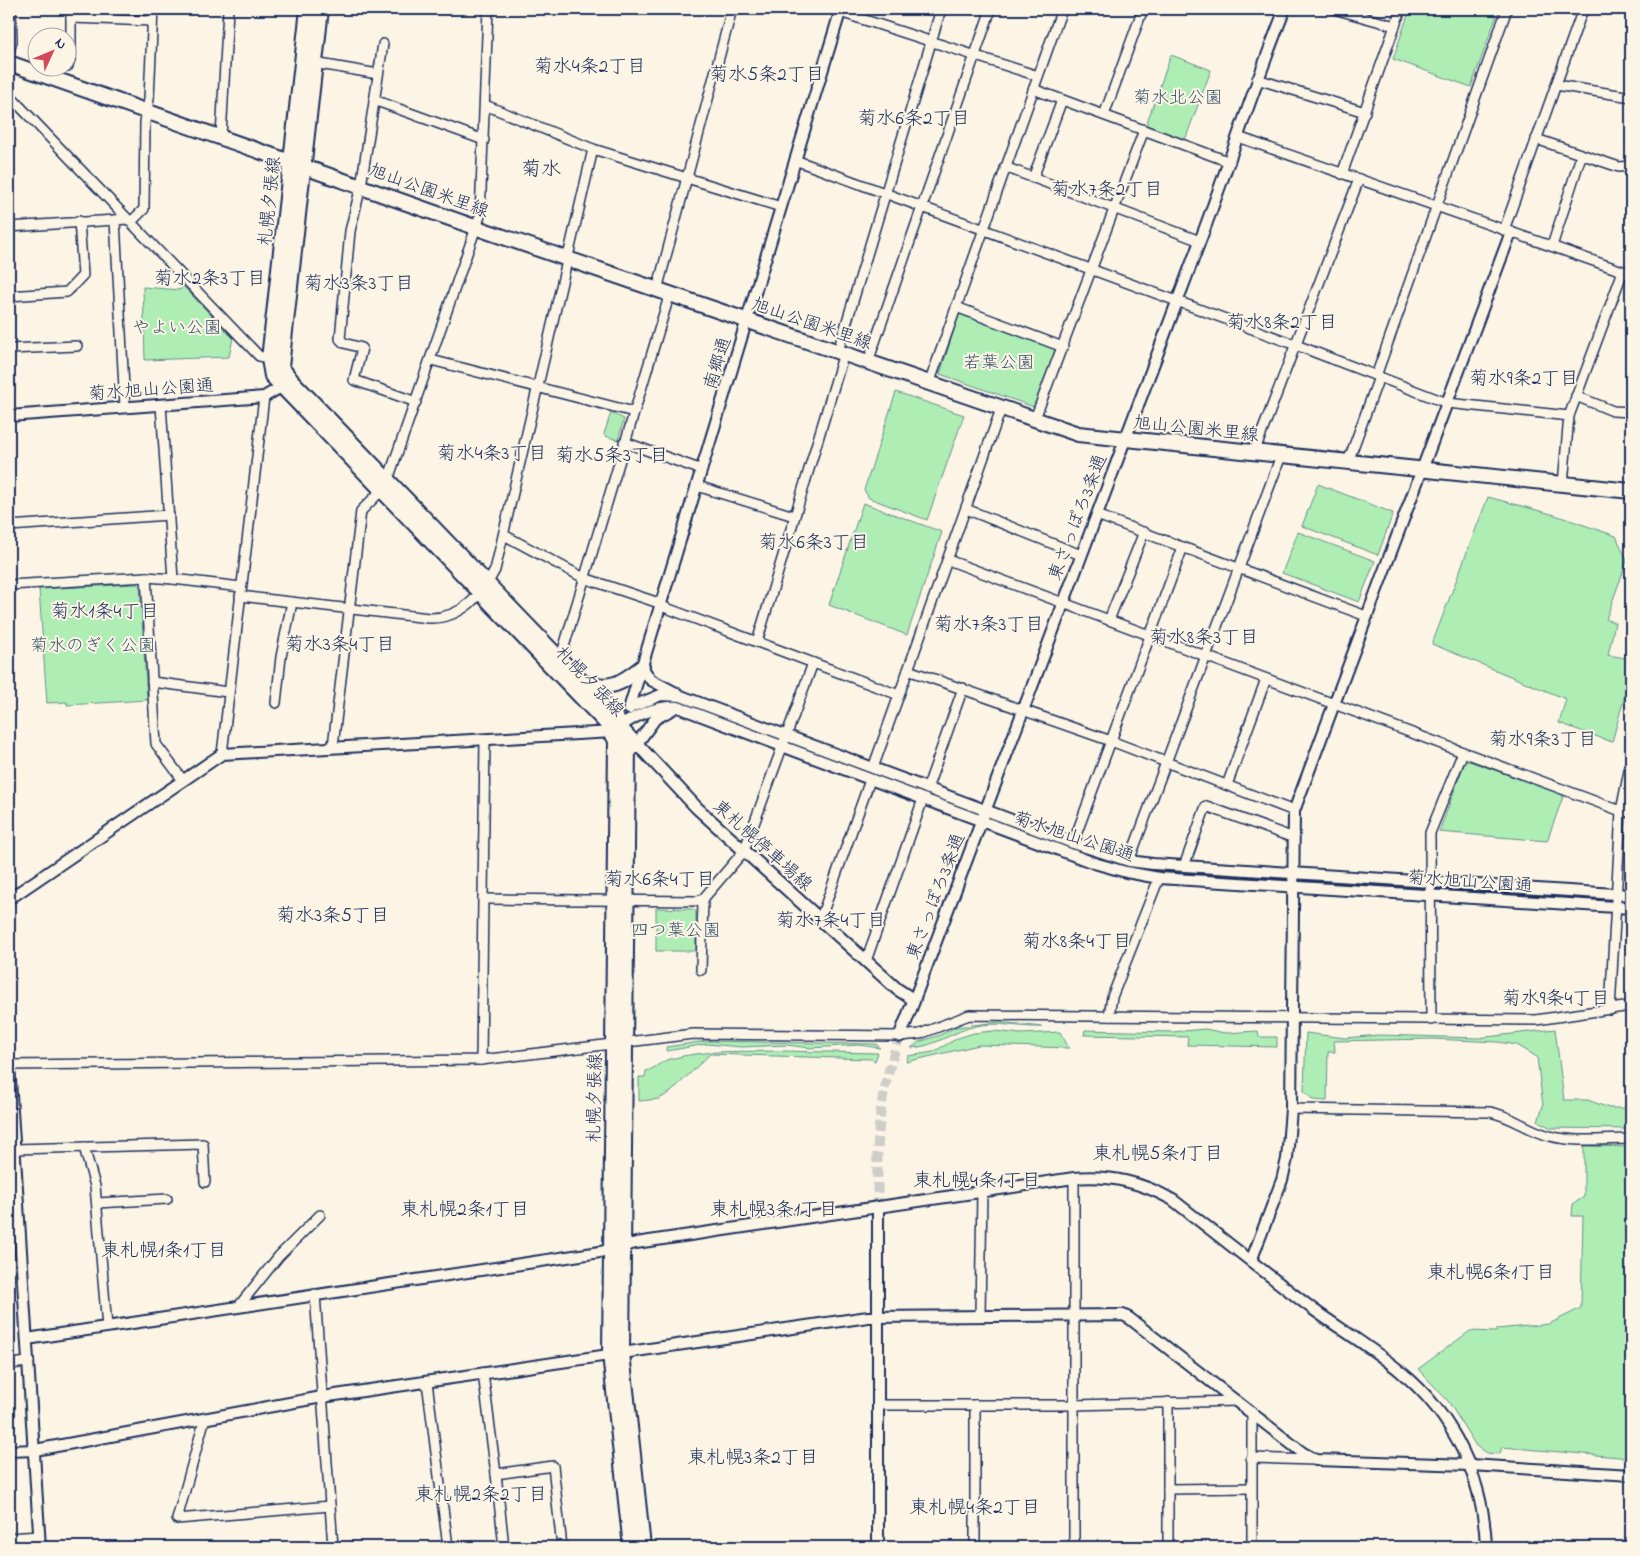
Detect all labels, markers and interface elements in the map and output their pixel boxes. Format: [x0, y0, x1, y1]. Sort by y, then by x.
north arrow [28, 28, 78, 78]
text: N [49, 33, 71, 55]
district label: 菊水4条2丁目 [534, 54, 646, 81]
district label: 菊水5条2丁目 [709, 62, 825, 89]
park label: 菊水北公園 [1133, 86, 1223, 112]
district label: 菊水6条2丁目 [858, 106, 970, 133]
street label: 札幌夕張線 [253, 155, 289, 247]
district label: 菊水 [521, 156, 561, 185]
street label: 旭山公園米里線 [365, 158, 492, 226]
district label: 菊水7条2丁目 [1051, 177, 1163, 204]
district label: 菊水2条3丁目 [154, 266, 266, 293]
district label: 菊水3条3丁目 [304, 271, 414, 298]
street label: 旭山公園米里線 [748, 292, 875, 358]
district label: 菊水8条2丁目 [1226, 310, 1338, 337]
park label: やよい公園 [132, 316, 222, 342]
street label: 南郷通 [699, 334, 739, 393]
park label: 若葉公園 [963, 351, 1035, 377]
district label: 菊水9条2丁目 [1469, 366, 1579, 393]
street label: 菊水旭山公園通 [87, 374, 215, 408]
street label: 旭山公園米里線 [1132, 410, 1260, 450]
district label: 菊水4条3丁目 [437, 441, 547, 468]
district label: 菊水5条3丁目 [555, 443, 669, 470]
street label: 東さっぽろ3条通 [1043, 451, 1115, 585]
district label: 菊水6条3丁目 [758, 530, 870, 557]
district label: 菊水1条4丁目 [51, 599, 159, 626]
district label: 菊水7条3丁目 [934, 612, 1044, 639]
district label: 菊水8条3丁目 [1149, 625, 1259, 652]
district label: 菊水3条4丁目 [285, 632, 395, 659]
park label: 菊水のぎく公園 [30, 634, 156, 660]
street label: 札幌夕張線 [548, 641, 629, 724]
district label: 菊水9条3丁目 [1489, 727, 1597, 754]
street label: 東札幌停車場線 [706, 795, 817, 898]
street label: 菊水旭山公園通 [1009, 806, 1137, 870]
street label: 東さっぽろ3条通 [901, 830, 973, 964]
street label: 菊水旭山公園通 [1406, 866, 1534, 900]
district label: 菊水6条4丁目 [604, 867, 716, 894]
district label: 菊水3条5丁目 [276, 903, 390, 930]
district label: 菊水7条4丁目 [776, 908, 886, 935]
park label: 四つ葉公園 [631, 919, 721, 945]
district label: 菊水8条4丁目 [1022, 929, 1132, 956]
district label: 菊水9条4丁目 [1502, 986, 1610, 1013]
street label: 札幌夕張線 [582, 1053, 610, 1143]
district label: 東札幌5条1丁目 [1093, 1141, 1223, 1168]
district label: 東札幌4条1丁目 [913, 1168, 1041, 1195]
district label: 東札幌2条1丁目 [400, 1197, 530, 1224]
district label: 東札幌3条1丁目 [710, 1197, 838, 1224]
district label: 東札幌1条1丁目 [101, 1238, 227, 1265]
district label: 東札幌6条1丁目 [1427, 1260, 1555, 1287]
district label: 東札幌3条2丁目 [687, 1445, 819, 1472]
district label: 東札幌2条2丁目 [415, 1482, 547, 1509]
district label: 東札幌4条2丁目 [909, 1495, 1041, 1522]

